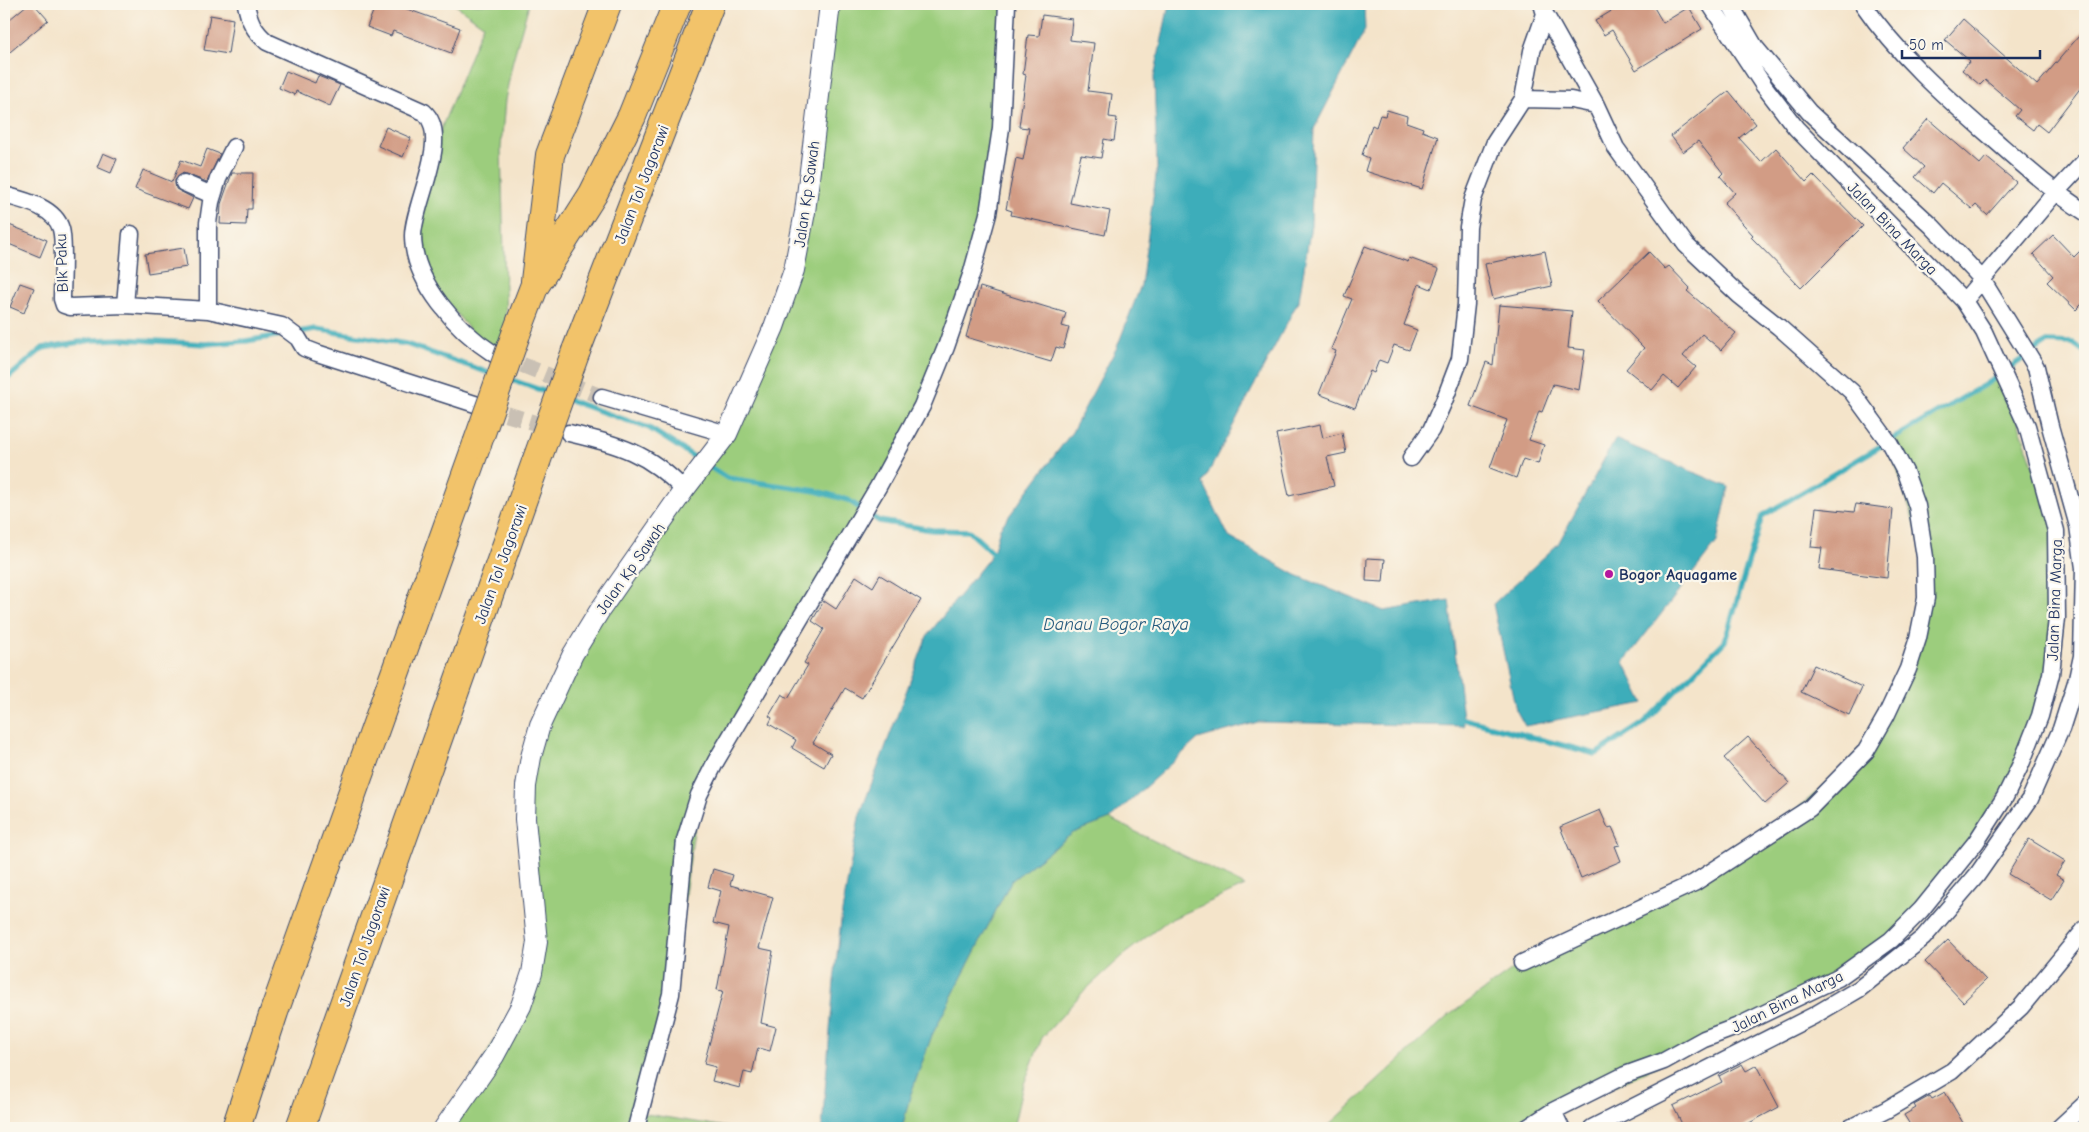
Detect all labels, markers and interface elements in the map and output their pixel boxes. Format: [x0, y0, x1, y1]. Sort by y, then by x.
scale bar [1902, 28, 2039, 60]
text: 50 m [1909, 36, 1944, 54]
street label: Jalan Tol Jagorawi [611, 122, 673, 246]
street label: Jalan Kp Sawah [791, 140, 823, 249]
street label: Jalan Bina Marga [1844, 179, 1941, 279]
street label: Blk Paku [52, 233, 72, 293]
street label: Jalan Tol Jagorawi [471, 502, 531, 626]
street label: Jalan Kp Sawah [593, 519, 669, 618]
street label: Jalan Bina Marga [2044, 539, 2066, 661]
place label: Bogor Aquagame [1619, 566, 1737, 584]
marker: Bogor Aquagame [1603, 568, 1615, 580]
water label: Danau Bogor Raya [1043, 614, 1189, 635]
street label: Jalan Tol Jagorawi [336, 884, 394, 1009]
street label: Jalan Bina Marga [1729, 967, 1846, 1037]

